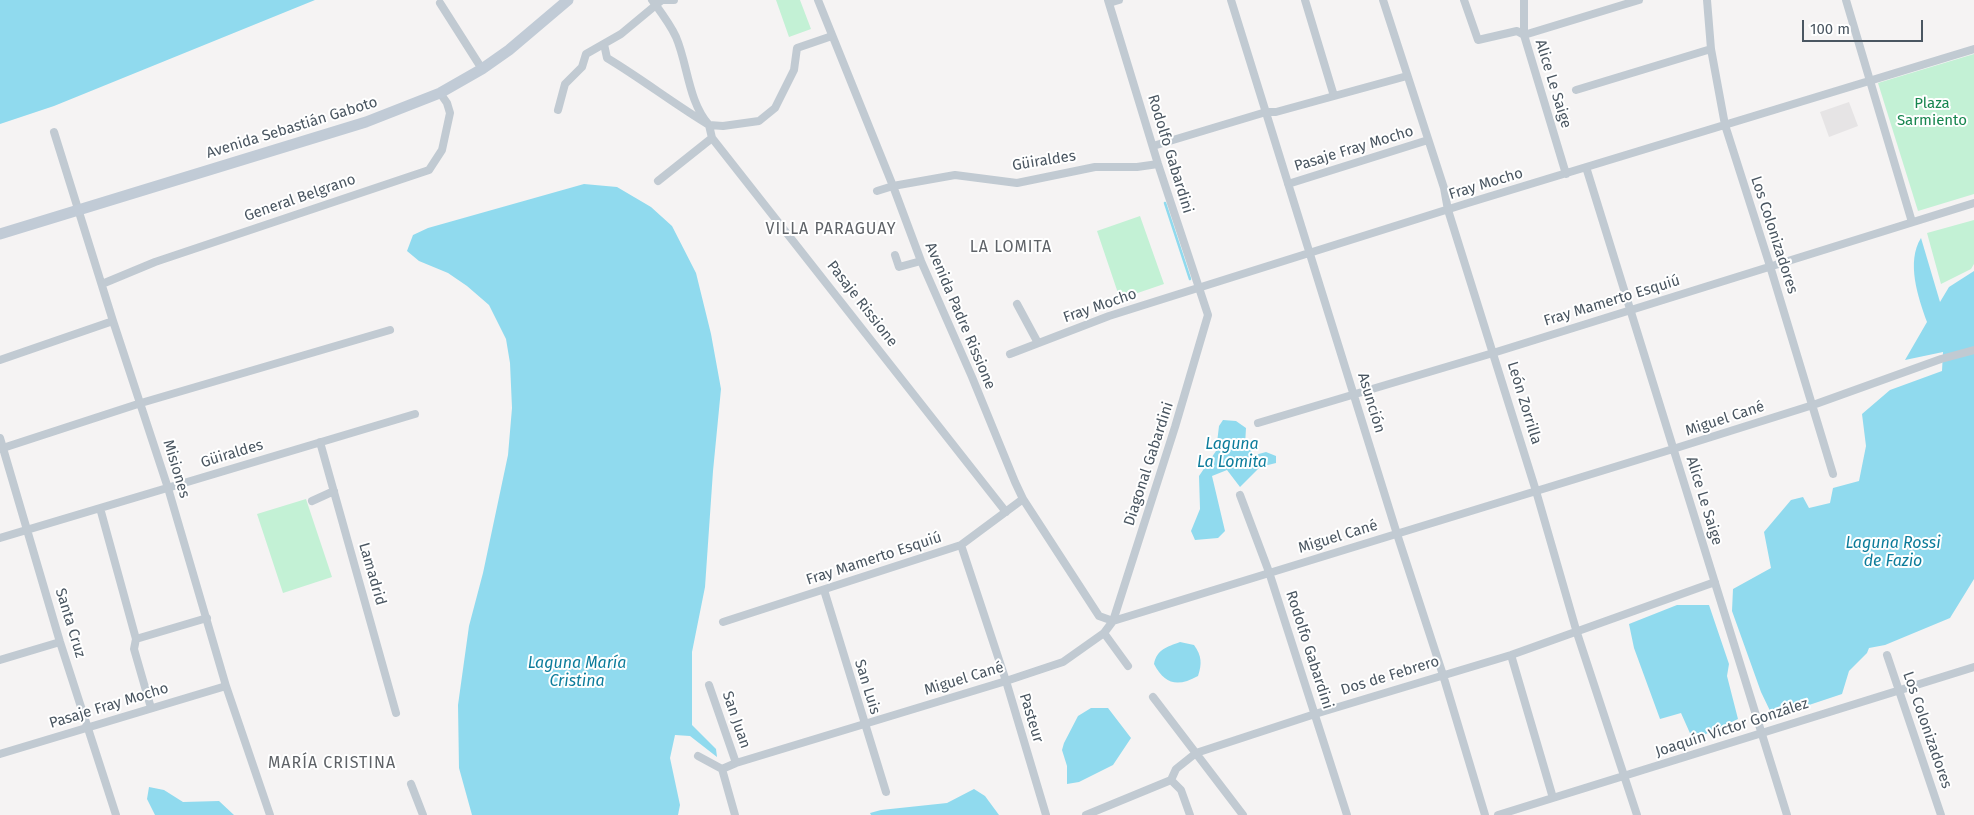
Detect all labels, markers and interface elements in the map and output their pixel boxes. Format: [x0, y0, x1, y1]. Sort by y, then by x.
scale bar [1804, 10, 1925, 42]
text: 100 m [1810, 20, 1850, 38]
street label: Alice Le Saige [1531, 37, 1575, 131]
street label: Rodolfo Gabardini [1143, 92, 1197, 216]
street label: Avenida Sebastián Gaboto [204, 93, 380, 163]
park label: Plaza Sarmiento [1897, 95, 1967, 130]
street label: Pasaje Fray Mocho [1292, 122, 1416, 176]
street label: Güiraldes [1011, 147, 1077, 175]
street label: Fray Mocho [1447, 164, 1525, 204]
street label: General Belgrano [242, 170, 358, 226]
street label: Los Colonizadores [1747, 174, 1801, 296]
district label: VILLA PARAGUAY [764, 220, 898, 240]
district label: LA LOMITA [969, 238, 1053, 258]
street label: Avenida Padre Rissione [921, 240, 999, 392]
street label: Pasaje Rissione [823, 257, 901, 351]
street label: Fray Mamerto Esquiú [1542, 272, 1682, 330]
street label: Fray Mocho [1061, 285, 1139, 327]
street label: León Zorrilla [1503, 359, 1545, 447]
street label: Asunción [1353, 371, 1389, 435]
street label: Miguel Cané [1683, 398, 1767, 440]
street label: Diagonal Gabardini [1120, 400, 1178, 528]
water label: Laguna La Lomita [1197, 435, 1267, 473]
street label: Güiraldes [199, 436, 265, 472]
street label: Misiones [159, 438, 193, 500]
street label: Alice Le Saige [1682, 454, 1726, 548]
street label: Miguel Cané [1296, 516, 1380, 558]
street label: Fray Mamerto Esquiú [804, 529, 944, 589]
water label: Laguna Rossi de Fazio [1845, 534, 1941, 572]
street label: Lamadrid [354, 541, 390, 607]
street label: Santa Cruz [51, 586, 89, 660]
street label: Rodolfo Gabardini [1281, 589, 1337, 711]
street label: Dos de Febrero [1339, 652, 1441, 700]
water label: Laguna María Cristina [528, 654, 626, 692]
street label: San Luis [850, 657, 884, 717]
street label: Miguel Cané [922, 658, 1006, 700]
street label: Los Colonizadores [1899, 669, 1955, 791]
street label: Pasaje Fray Mocho [47, 679, 171, 733]
street label: San Juan [718, 689, 754, 751]
street label: Pasteur [1015, 691, 1047, 745]
street label: Joaquín Víctor González [1653, 695, 1811, 761]
district label: MARÍA CRISTINA [266, 754, 398, 774]

